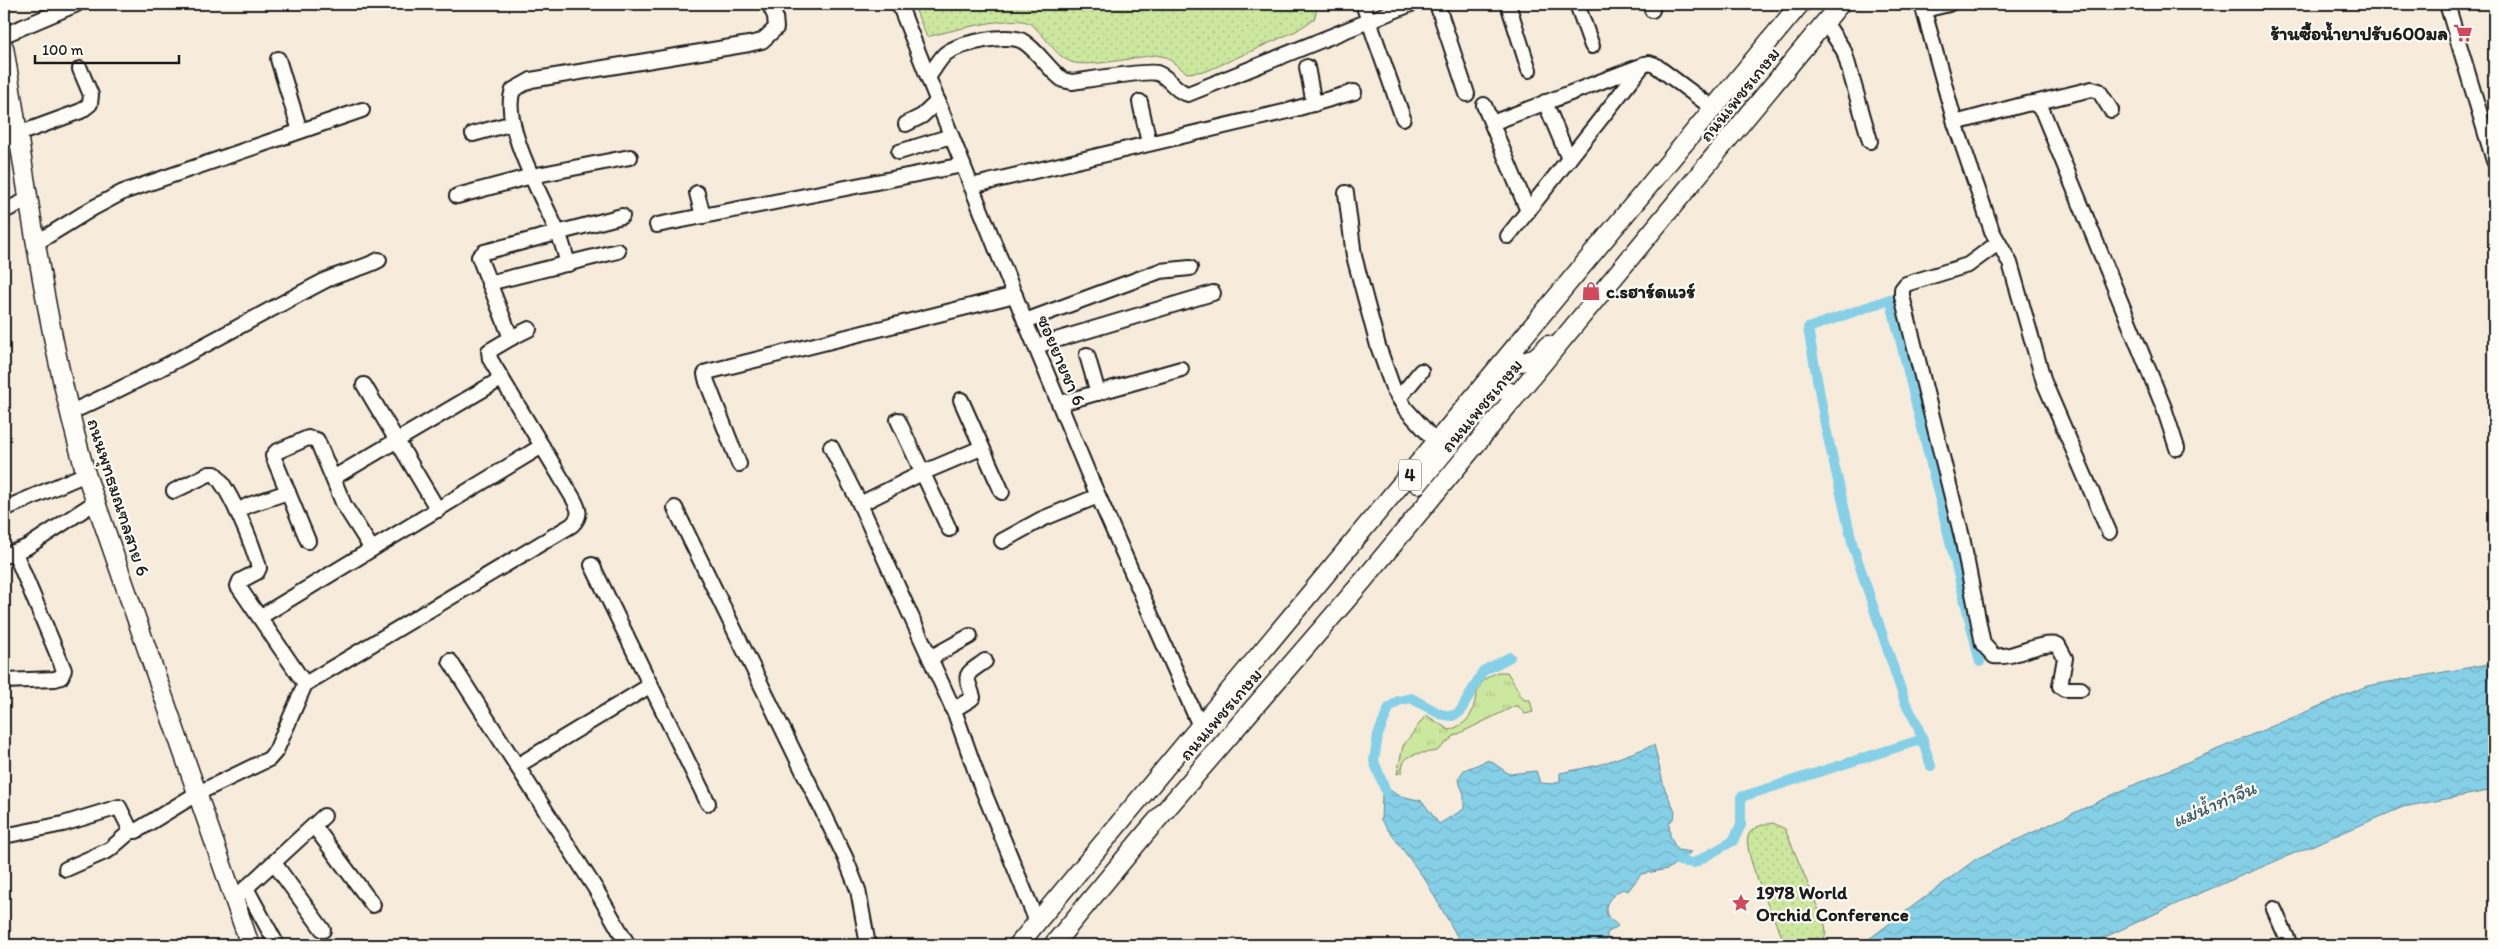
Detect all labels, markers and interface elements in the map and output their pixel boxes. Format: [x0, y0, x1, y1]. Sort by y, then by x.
place label: ร้านซื้อน้ำยาปรับ600มล [2271, 21, 2448, 45]
supermarket icon: ร้านซื้อน้ำยาปรับ600มล [2452, 22, 2474, 44]
scale bar [35, 32, 179, 64]
text: 100 m [42, 41, 84, 59]
street label: ถนนเพชรเกษม [1694, 42, 1785, 146]
shop icon: c.sฮาร์ดแวร์ [1580, 280, 1602, 302]
place label: c.sฮาร์ดแวร์ [1606, 280, 1695, 303]
street label: ซอยยายชา 6 [1032, 311, 1091, 409]
street label: ถนนเพชรเกษม [1435, 354, 1527, 457]
street label: ถนนพุทธมณฑลสาย 6 [81, 415, 155, 579]
road number: 4 [1399, 460, 1421, 490]
street label: ถนนเพชรเกษม [1174, 663, 1267, 765]
water label: แม่น้ำท่าจีน [2169, 775, 2261, 832]
place label: 1978 World Orchid Conference [1756, 881, 1909, 926]
place icon: 1978 World Orchid Conference [1730, 892, 1752, 914]

